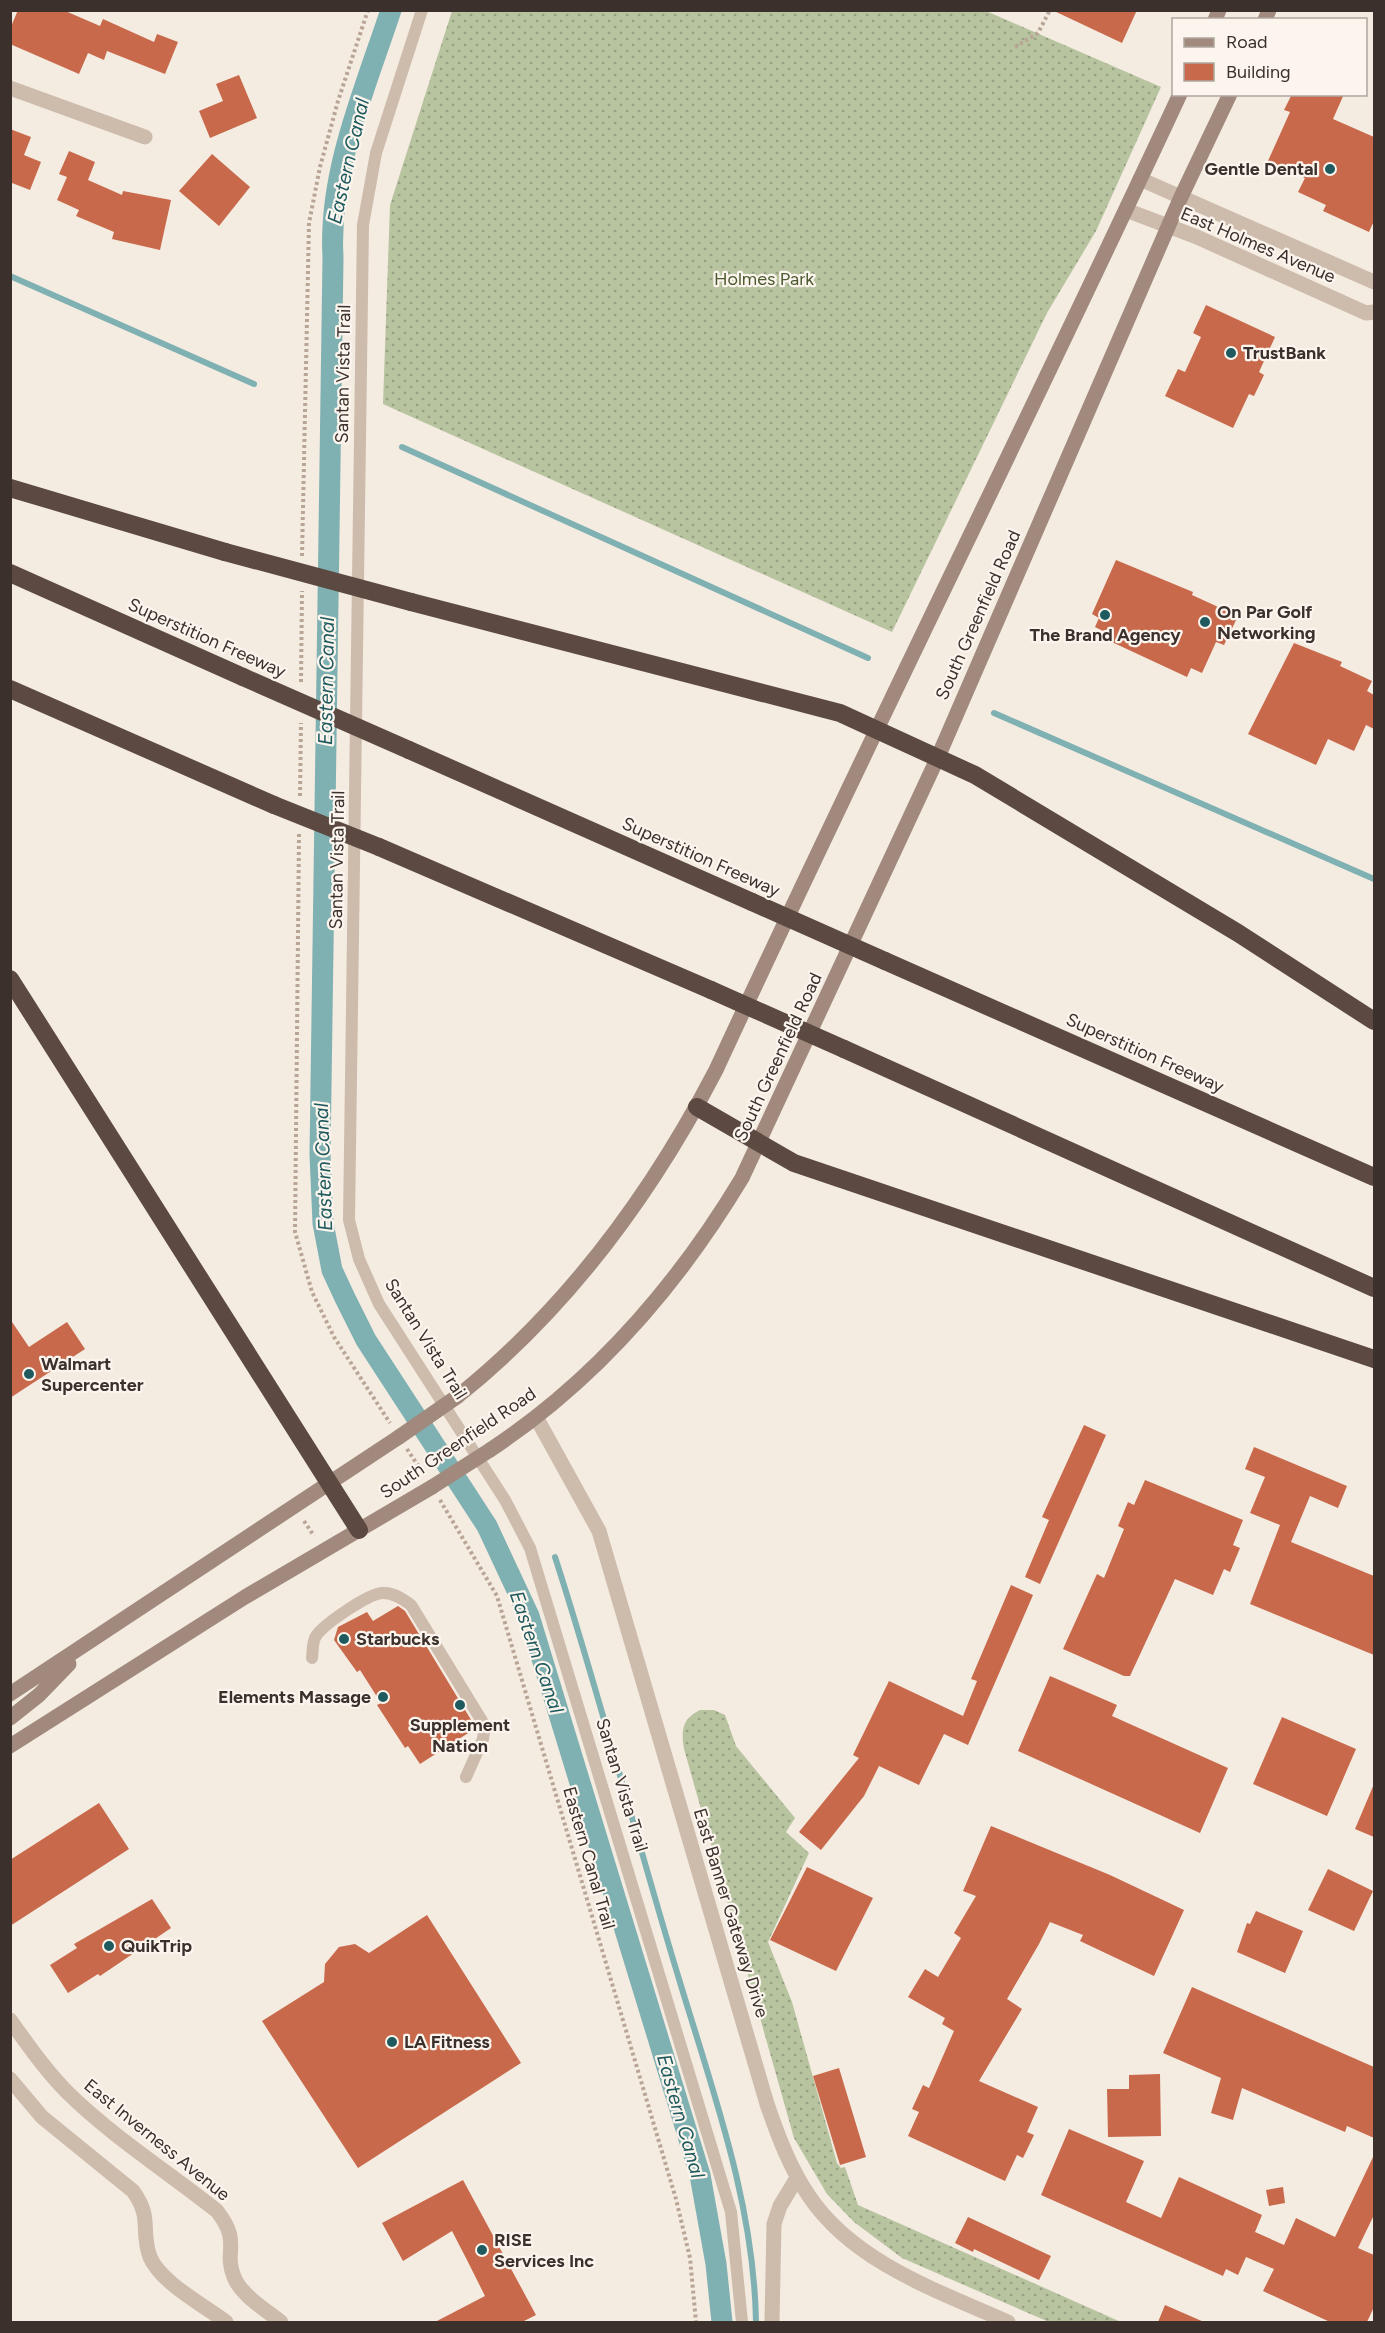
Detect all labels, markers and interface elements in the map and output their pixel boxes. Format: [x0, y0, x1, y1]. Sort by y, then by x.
legend [1172, 18, 1367, 96]
text: Road [1226, 31, 1267, 53]
text: Building [1226, 61, 1291, 83]
water label: Eastern Canal [322, 95, 374, 226]
place label: Gentle Dental [1205, 158, 1318, 180]
marker: Gentle Dental [1323, 162, 1337, 176]
street label: East Holmes Avenue [1177, 202, 1339, 288]
park label: Holmes Park [714, 268, 814, 290]
street label: Santan Vista Trail [331, 305, 355, 443]
place label: TrustBank [1243, 342, 1326, 364]
marker: TrustBank [1224, 346, 1238, 360]
street label: South Greenfield Road [931, 527, 1025, 703]
street label: Superstition Freeway [125, 593, 290, 683]
place label: On Par Golf Networking [1217, 601, 1316, 644]
marker: The Brand Agency [1098, 608, 1112, 622]
marker: On Par Golf Networking [1198, 615, 1212, 629]
water label: Eastern Canal [313, 616, 339, 745]
place label: The Brand Agency [1029, 624, 1181, 646]
street label: Santan Vista Trail [325, 791, 349, 929]
street label: Superstition Freeway [619, 812, 784, 902]
street label: South Greenfield Road [729, 969, 827, 1145]
street label: Superstition Freeway [1063, 1008, 1228, 1098]
water label: Eastern Canal [309, 1102, 337, 1231]
street label: Santan Vista Trail [380, 1274, 472, 1404]
place label: Walmart Supercenter [41, 1353, 144, 1396]
marker: Walmart Supercenter [22, 1367, 36, 1381]
street label: South Greenfield Road [376, 1383, 540, 1503]
water label: Eastern Canal [505, 1588, 569, 1717]
place label: Starbucks [356, 1628, 440, 1650]
marker: Starbucks [337, 1632, 351, 1646]
place label: Elements Massage [218, 1686, 371, 1708]
marker: Elements Massage [376, 1690, 390, 1704]
marker: Supplement Nation [453, 1698, 467, 1712]
place label: Supplement Nation [410, 1714, 510, 1757]
street label: Santan Vista Trail [591, 1716, 653, 1854]
street label: Eastern Canal Trail [558, 1784, 620, 1932]
street label: East Banner Gateway Drive [689, 1806, 773, 2021]
place label: QuikTrip [121, 1935, 192, 1957]
marker: QuikTrip [102, 1939, 116, 1953]
place label: LA Fitness [404, 2031, 490, 2053]
marker: LA Fitness [385, 2035, 399, 2049]
water label: Eastern Canal [652, 2051, 710, 2181]
street label: East Inverness Avenue [80, 2074, 234, 2206]
place label: RISE Services Inc [494, 2229, 594, 2272]
marker: RISE Services Inc [475, 2243, 489, 2257]

